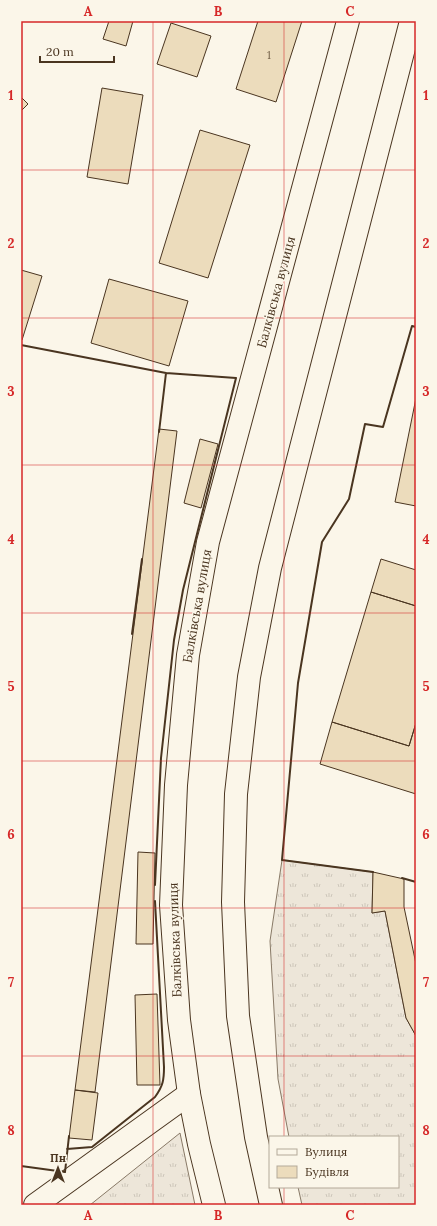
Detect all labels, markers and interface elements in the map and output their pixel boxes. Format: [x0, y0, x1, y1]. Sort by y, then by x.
text: A [84, 3, 93, 20]
text: B [214, 3, 223, 20]
text: C [346, 3, 355, 20]
scale bar [40, 38, 114, 64]
text: 20 m [46, 44, 74, 59]
house number: 1 [267, 48, 271, 62]
text: 1 [8, 87, 14, 104]
text: 1 [423, 87, 429, 104]
street label: Балківська вулиця [253, 234, 299, 350]
text: 2 [8, 235, 15, 252]
text: 2 [423, 235, 430, 252]
text: 3 [7, 383, 15, 400]
text: 3 [422, 383, 430, 400]
text: 4 [7, 531, 15, 548]
text: 4 [422, 531, 430, 548]
street label: Балківська вулиця [179, 548, 215, 664]
text: 5 [7, 678, 15, 695]
text: 5 [422, 678, 430, 695]
text: 6 [7, 826, 15, 843]
text: 6 [422, 826, 430, 843]
street label: Балківська вулиця [164, 882, 186, 998]
text: 7 [8, 974, 14, 991]
text: 7 [423, 974, 429, 991]
text: 8 [7, 1122, 15, 1139]
text: 8 [422, 1122, 430, 1139]
legend [269, 1136, 399, 1188]
text: Вулиця [305, 1144, 347, 1159]
north arrow [38, 1148, 78, 1188]
text: Пн [50, 1151, 66, 1165]
text: Будівля [305, 1164, 349, 1179]
text: A [84, 1207, 93, 1224]
text: B [214, 1207, 223, 1224]
text: C [346, 1207, 355, 1224]

